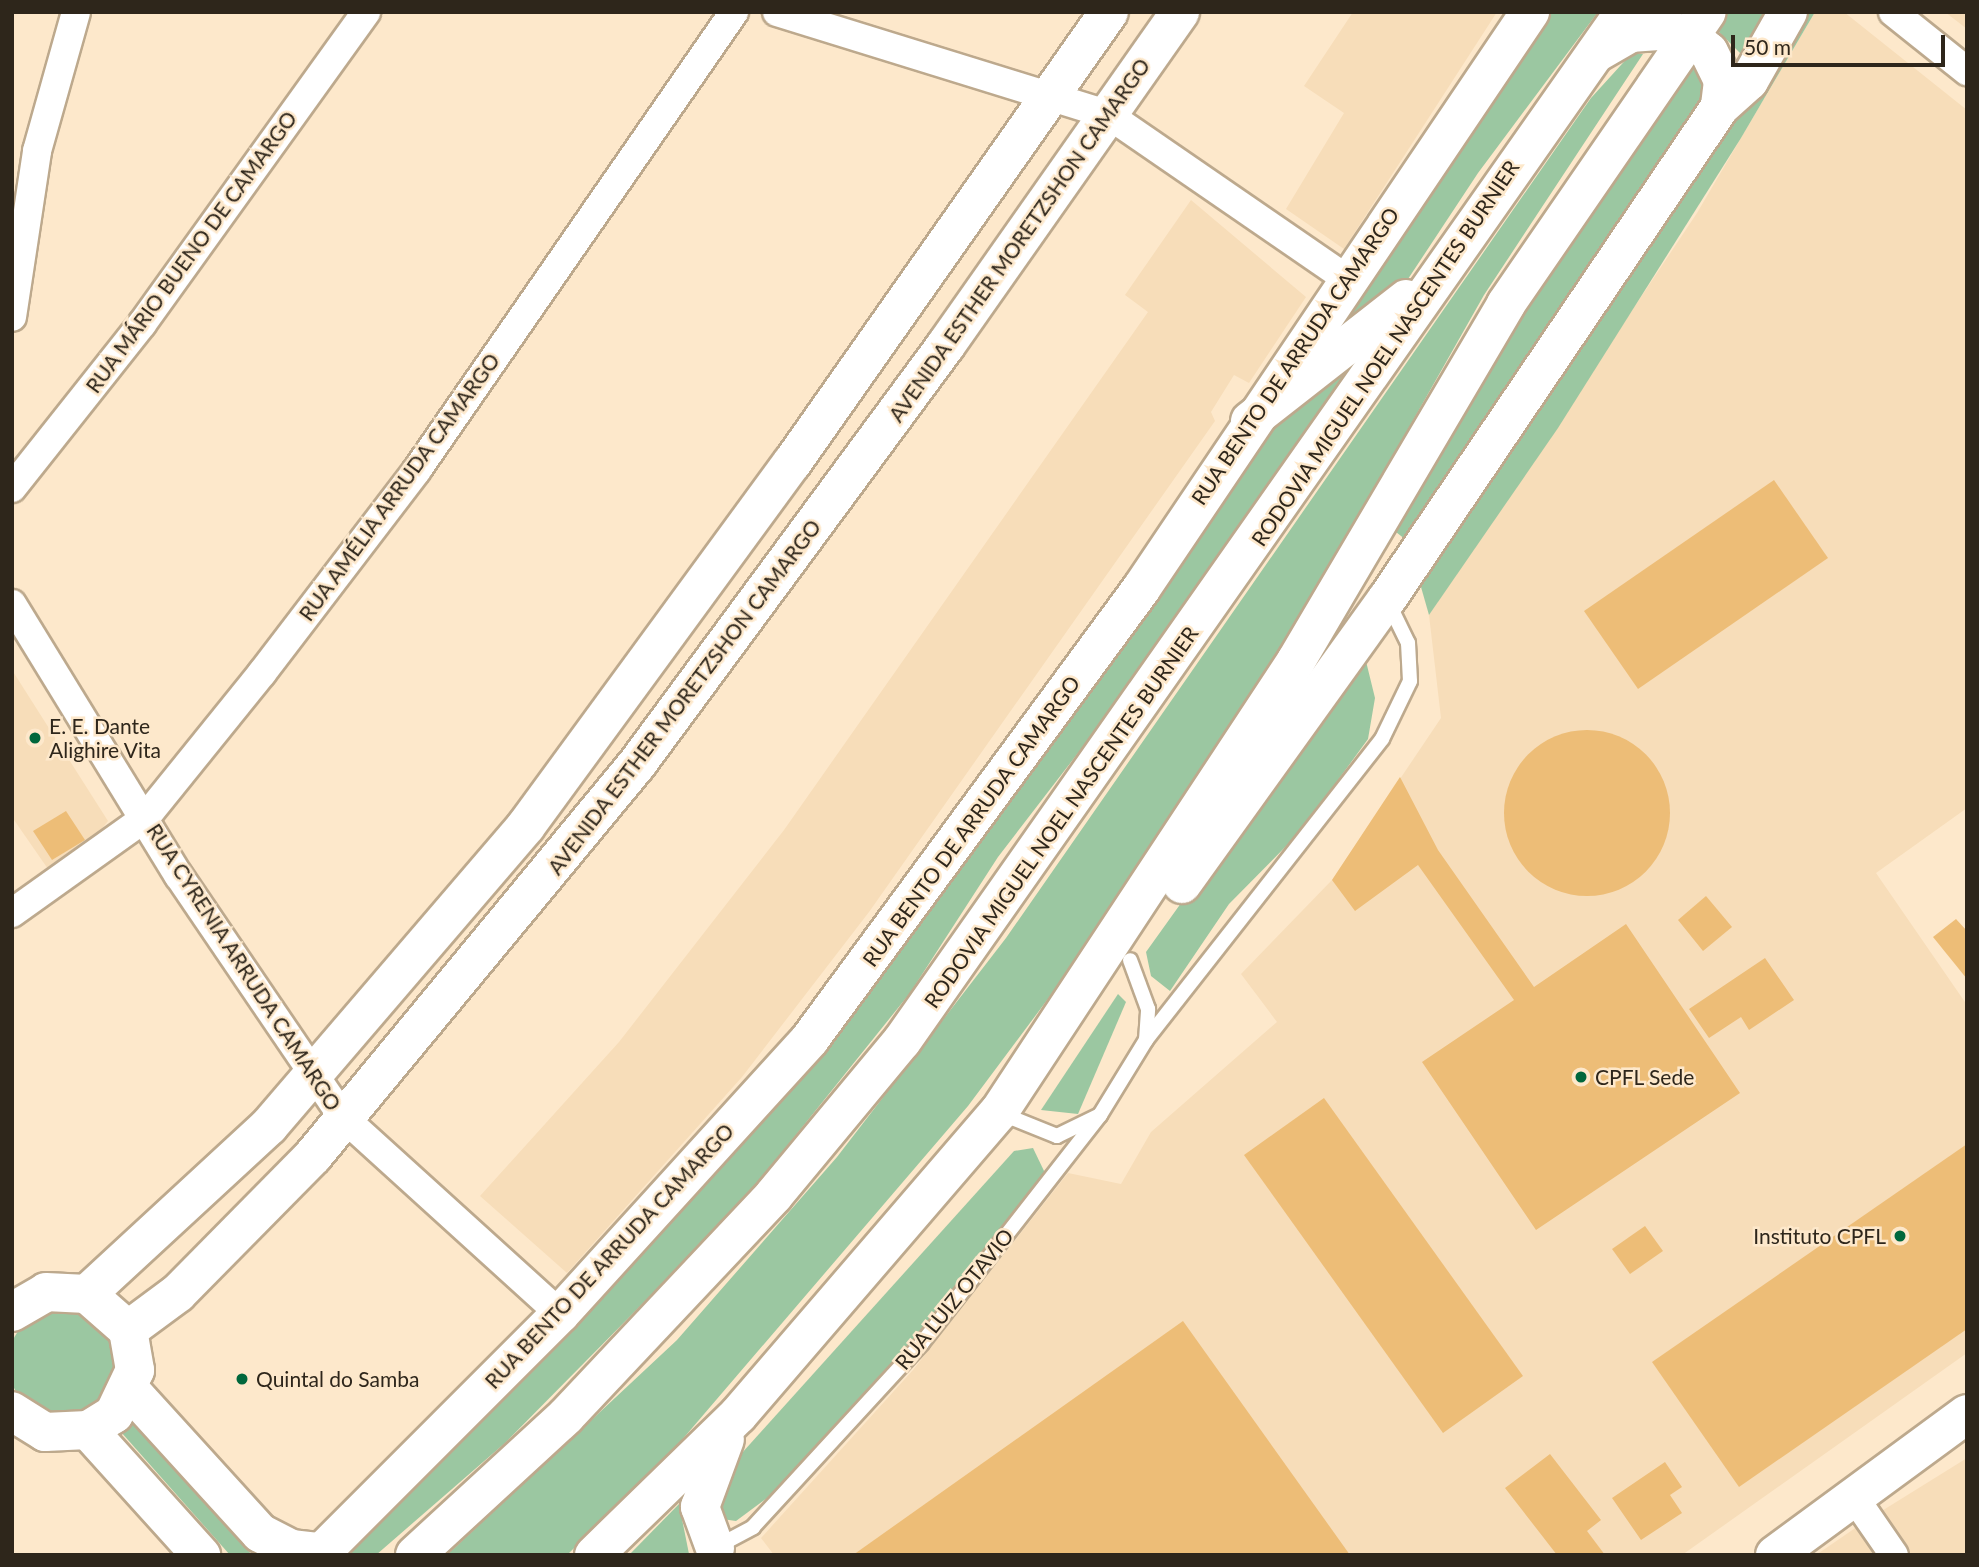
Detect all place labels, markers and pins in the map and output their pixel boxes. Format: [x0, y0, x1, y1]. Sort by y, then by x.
place label: E. E. Dante Alighire Vita [49, 713, 162, 763]
marker: E. E. Dante Alighire Vita [27, 730, 43, 746]
place label: CPFL Sede [1595, 1064, 1695, 1090]
marker: CPFL Sede [1573, 1069, 1589, 1085]
place label: Instituto CPFL [1753, 1223, 1886, 1249]
marker: Instituto CPFL [1892, 1228, 1908, 1244]
place label: Quintal do Samba [256, 1366, 419, 1392]
marker: Quintal do Samba [234, 1371, 250, 1387]

